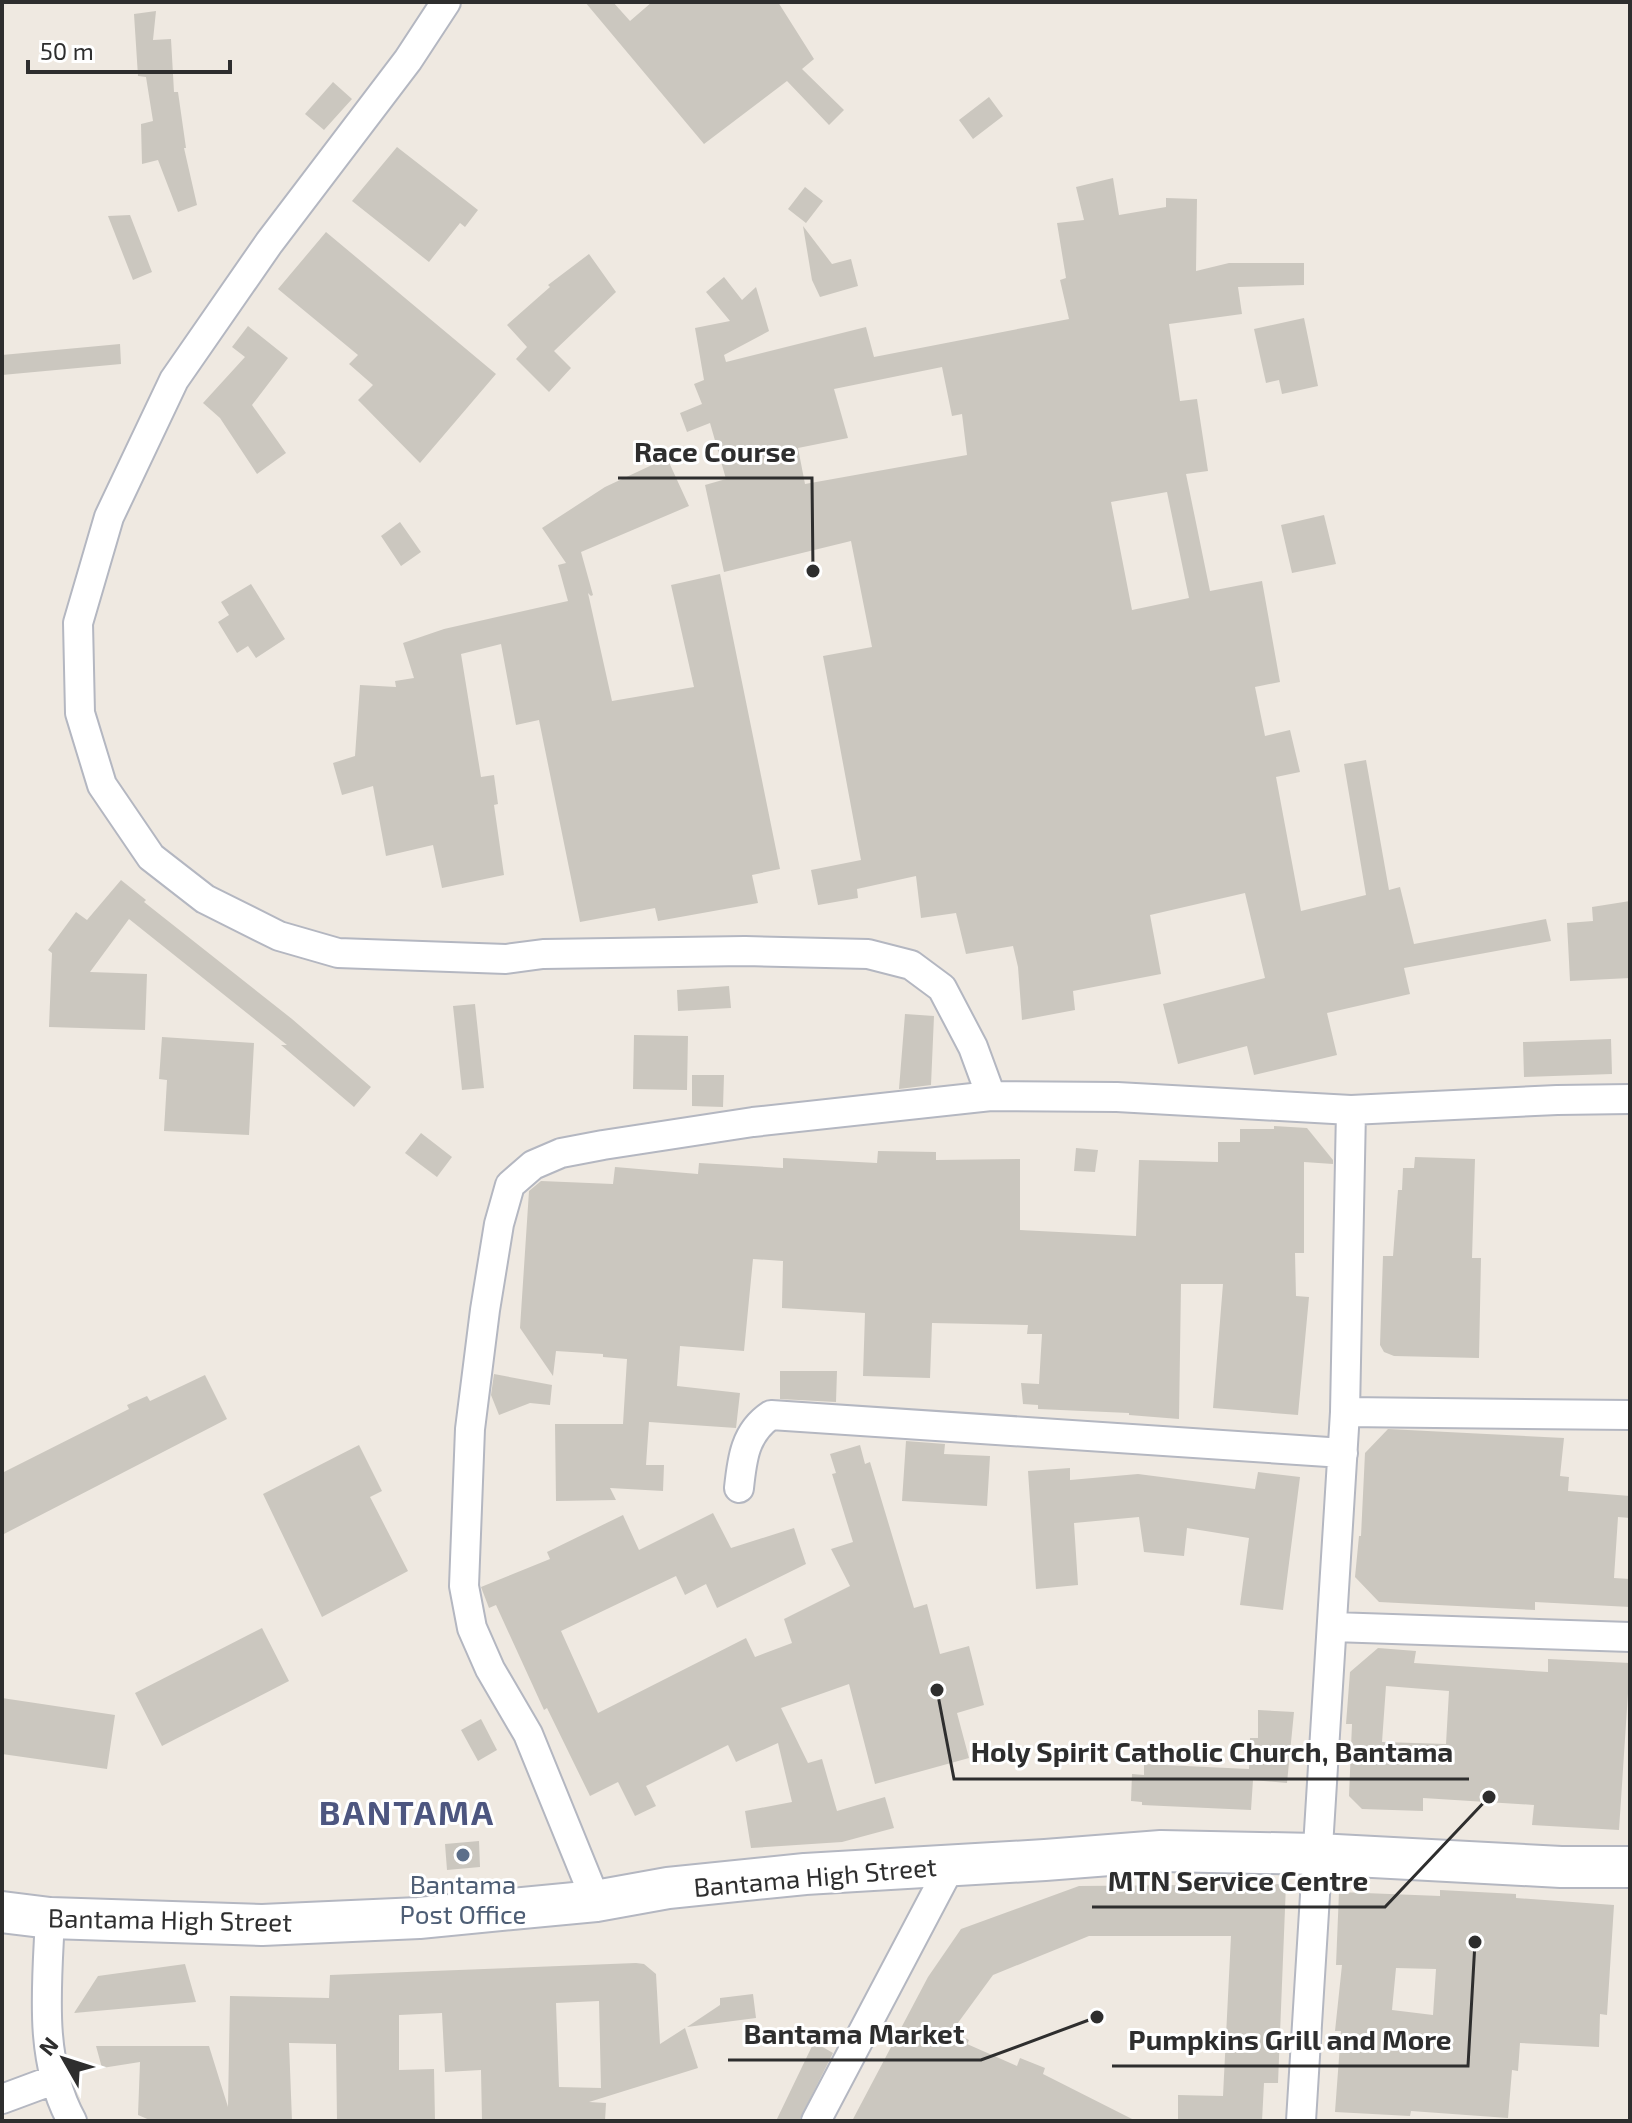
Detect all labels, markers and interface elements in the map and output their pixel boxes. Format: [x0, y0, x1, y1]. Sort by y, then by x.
scale bar [28, 24, 230, 74]
text: 50 m [40, 36, 94, 65]
callout: Race Course [618, 426, 812, 478]
text: Race Course [634, 434, 796, 468]
callout: Holy Spirit Catholic Church, Bantama [954, 1727, 1469, 1779]
text: Holy Spirit Catholic Church, Bantama [971, 1734, 1453, 1768]
district label: BANTAMA [319, 1791, 495, 1832]
marker: Bantama Post Office [454, 1846, 472, 1864]
street label: Bantama High Street [692, 1850, 938, 1902]
callout: MTN Service Centre [1092, 1855, 1385, 1907]
text: MTN Service Centre [1108, 1863, 1368, 1897]
place label: Bantama Post Office [400, 1868, 526, 1929]
street label: Bantama High Street [48, 1901, 292, 1937]
callout: Bantama Market [728, 2008, 981, 2060]
callout: Pumpkins Grill and More [1112, 2014, 1468, 2066]
text: Bantama Market [744, 2016, 964, 2050]
north arrow [24, 2019, 104, 2099]
text: Pumpkins Grill and More [1128, 2022, 1452, 2056]
text: N [33, 2031, 63, 2060]

